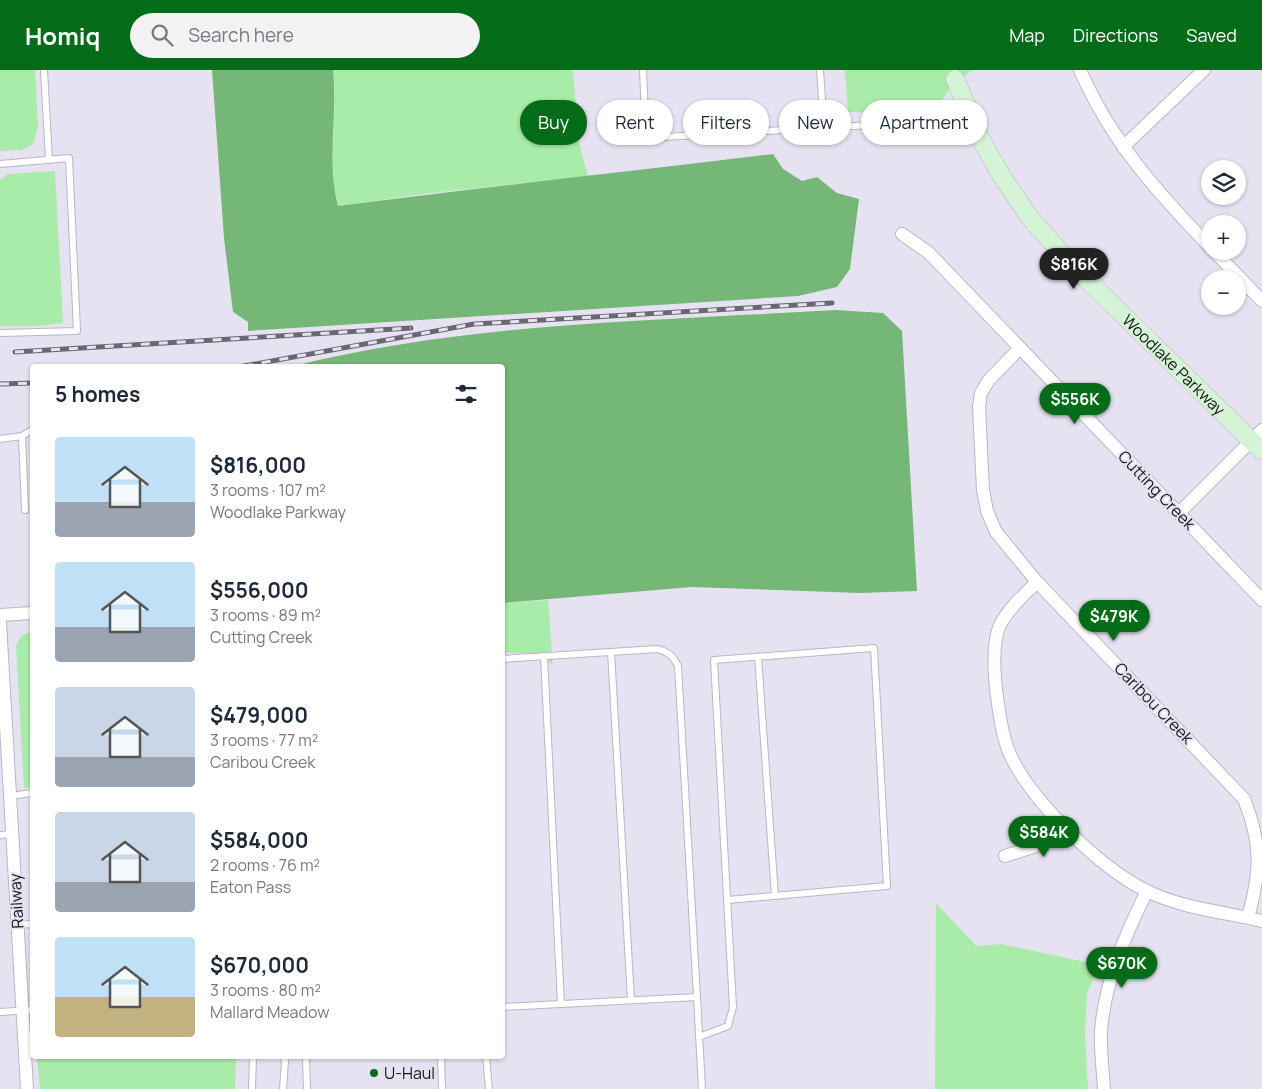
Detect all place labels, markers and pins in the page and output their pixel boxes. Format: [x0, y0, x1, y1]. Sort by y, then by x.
pin: $816K [1039, 248, 1109, 290]
pin: $556K [1040, 382, 1110, 425]
pin: $479K [1079, 600, 1149, 642]
pin: $584K [1009, 816, 1079, 858]
pin: $670K [1087, 946, 1157, 989]
place label: U-Haul [384, 1062, 435, 1084]
marker: U-Haul [368, 1067, 380, 1079]

